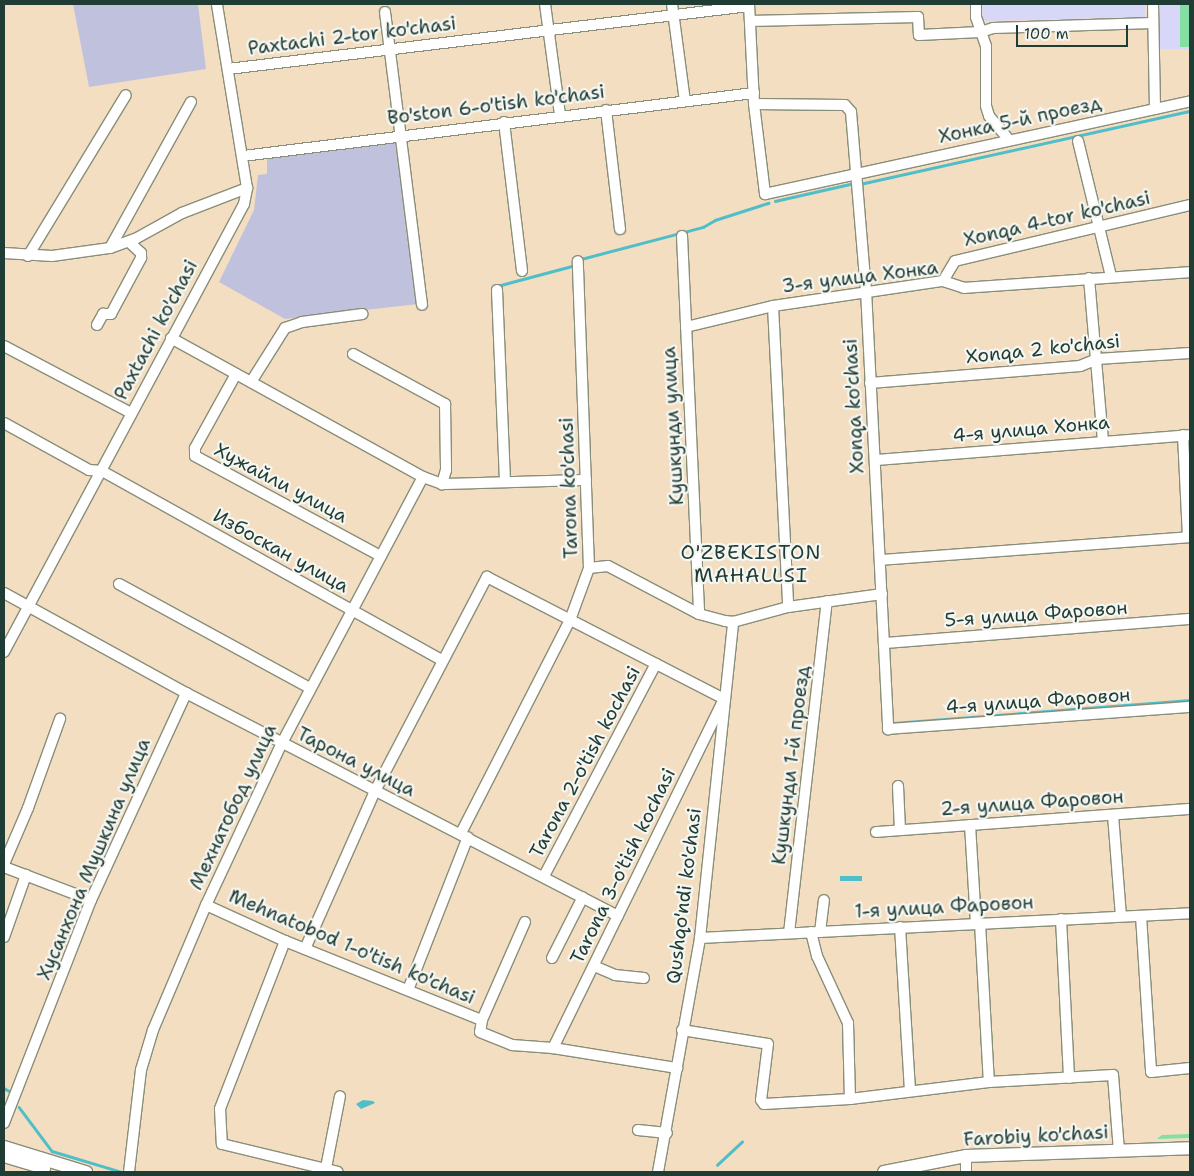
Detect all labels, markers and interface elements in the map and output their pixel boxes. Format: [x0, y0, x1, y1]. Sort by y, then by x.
street label: Paxtachi 2-tor ko'chasi [247, 12, 457, 60]
scale bar [1019, 15, 1132, 47]
text: 100 m [1024, 24, 1069, 44]
street label: Bo'ston 6-o'tish ko'chasi [386, 80, 606, 130]
street label: Хонка 5-й проезд [937, 92, 1103, 148]
street label: Xonqa 4-tor ko'chasi [961, 186, 1153, 252]
street label: Paxtachi ko'chasi [109, 256, 203, 404]
street label: 3-я улица Хонка [781, 256, 939, 298]
street label: Xonqa 2 ko'chasi [965, 330, 1121, 368]
street label: Xonqa ko'chasi [839, 338, 869, 474]
street label: Кушкунди улица [657, 346, 689, 506]
street label: 4-я улица Хонка [951, 411, 1111, 447]
street label: Tarona ko'chasi [555, 417, 583, 559]
street label: Хужайли улица [211, 438, 351, 528]
street label: Избоскан улица [209, 504, 353, 598]
district label: O'ZBEKISTON MAHALLSI [679, 540, 823, 587]
street label: 5-я улица Фаровон [944, 596, 1128, 632]
street label: Tarona 2-o'tish kochasi [525, 662, 645, 862]
street label: Кушкунди 1-й проезд [767, 664, 815, 866]
street label: 4-я улица Фаровон [945, 683, 1131, 719]
street label: Мехнатобод улица [185, 721, 281, 893]
street label: Тарона улица [293, 722, 419, 802]
street label: Хусанхона Мушкина улица [33, 735, 155, 983]
street label: Tarona 3-o'tish kochasi [566, 764, 680, 968]
street label: 2-я улица Фаровон [940, 785, 1124, 821]
street label: Qushqo'ndi ko'chasi [662, 807, 706, 985]
street label: Mehnatobod 1-o'tish ko'chasi [225, 885, 479, 1009]
street label: 1-я улица Фаровон [854, 891, 1034, 923]
street label: Farobiy ko'chasi [963, 1121, 1109, 1151]

